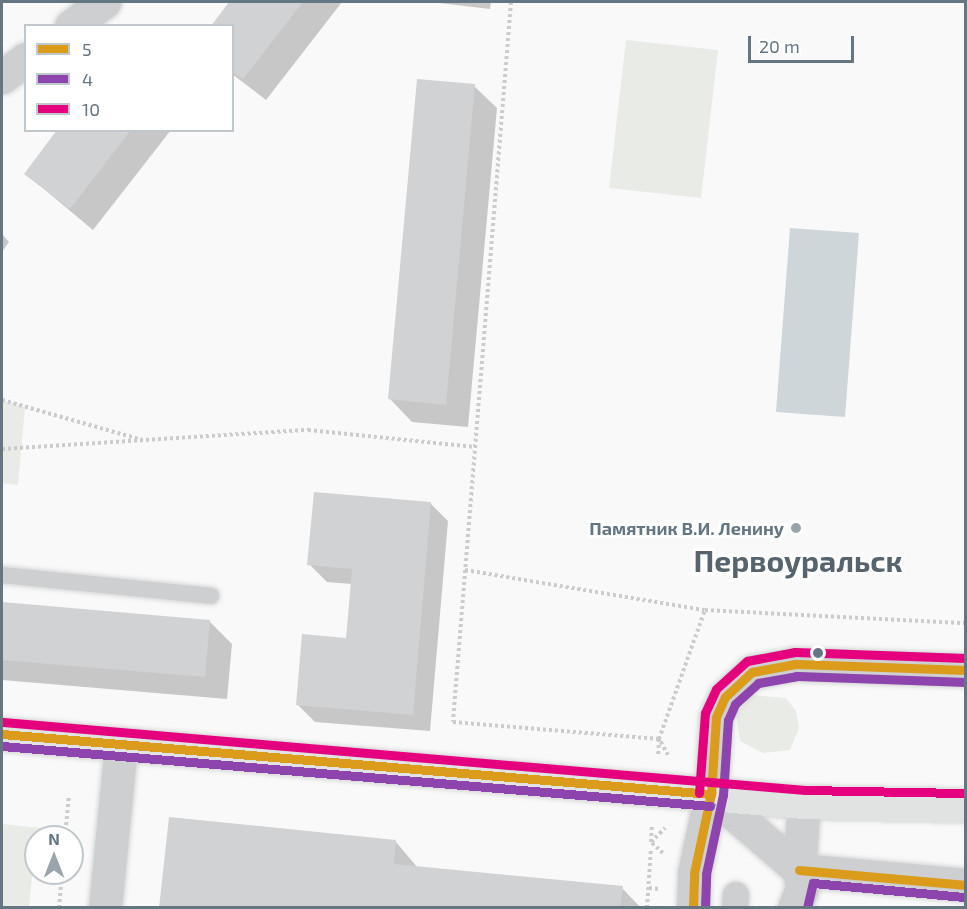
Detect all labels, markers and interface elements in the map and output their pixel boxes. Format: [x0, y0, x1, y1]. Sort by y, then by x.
legend [24, 24, 234, 132]
scale bar [751, 24, 858, 62]
text: 20 m [759, 35, 800, 57]
text: 5 [82, 38, 92, 60]
text: 4 [82, 68, 93, 90]
text: 10 [82, 98, 100, 120]
place label: Памятник В.И. Ленину [589, 517, 784, 539]
marker: Памятник В.И. Ленину [789, 521, 803, 535]
district label: Первоуральск [693, 542, 903, 578]
unlabelled marker [812, 647, 824, 659]
north arrow [24, 825, 84, 885]
text: N [48, 829, 60, 848]

